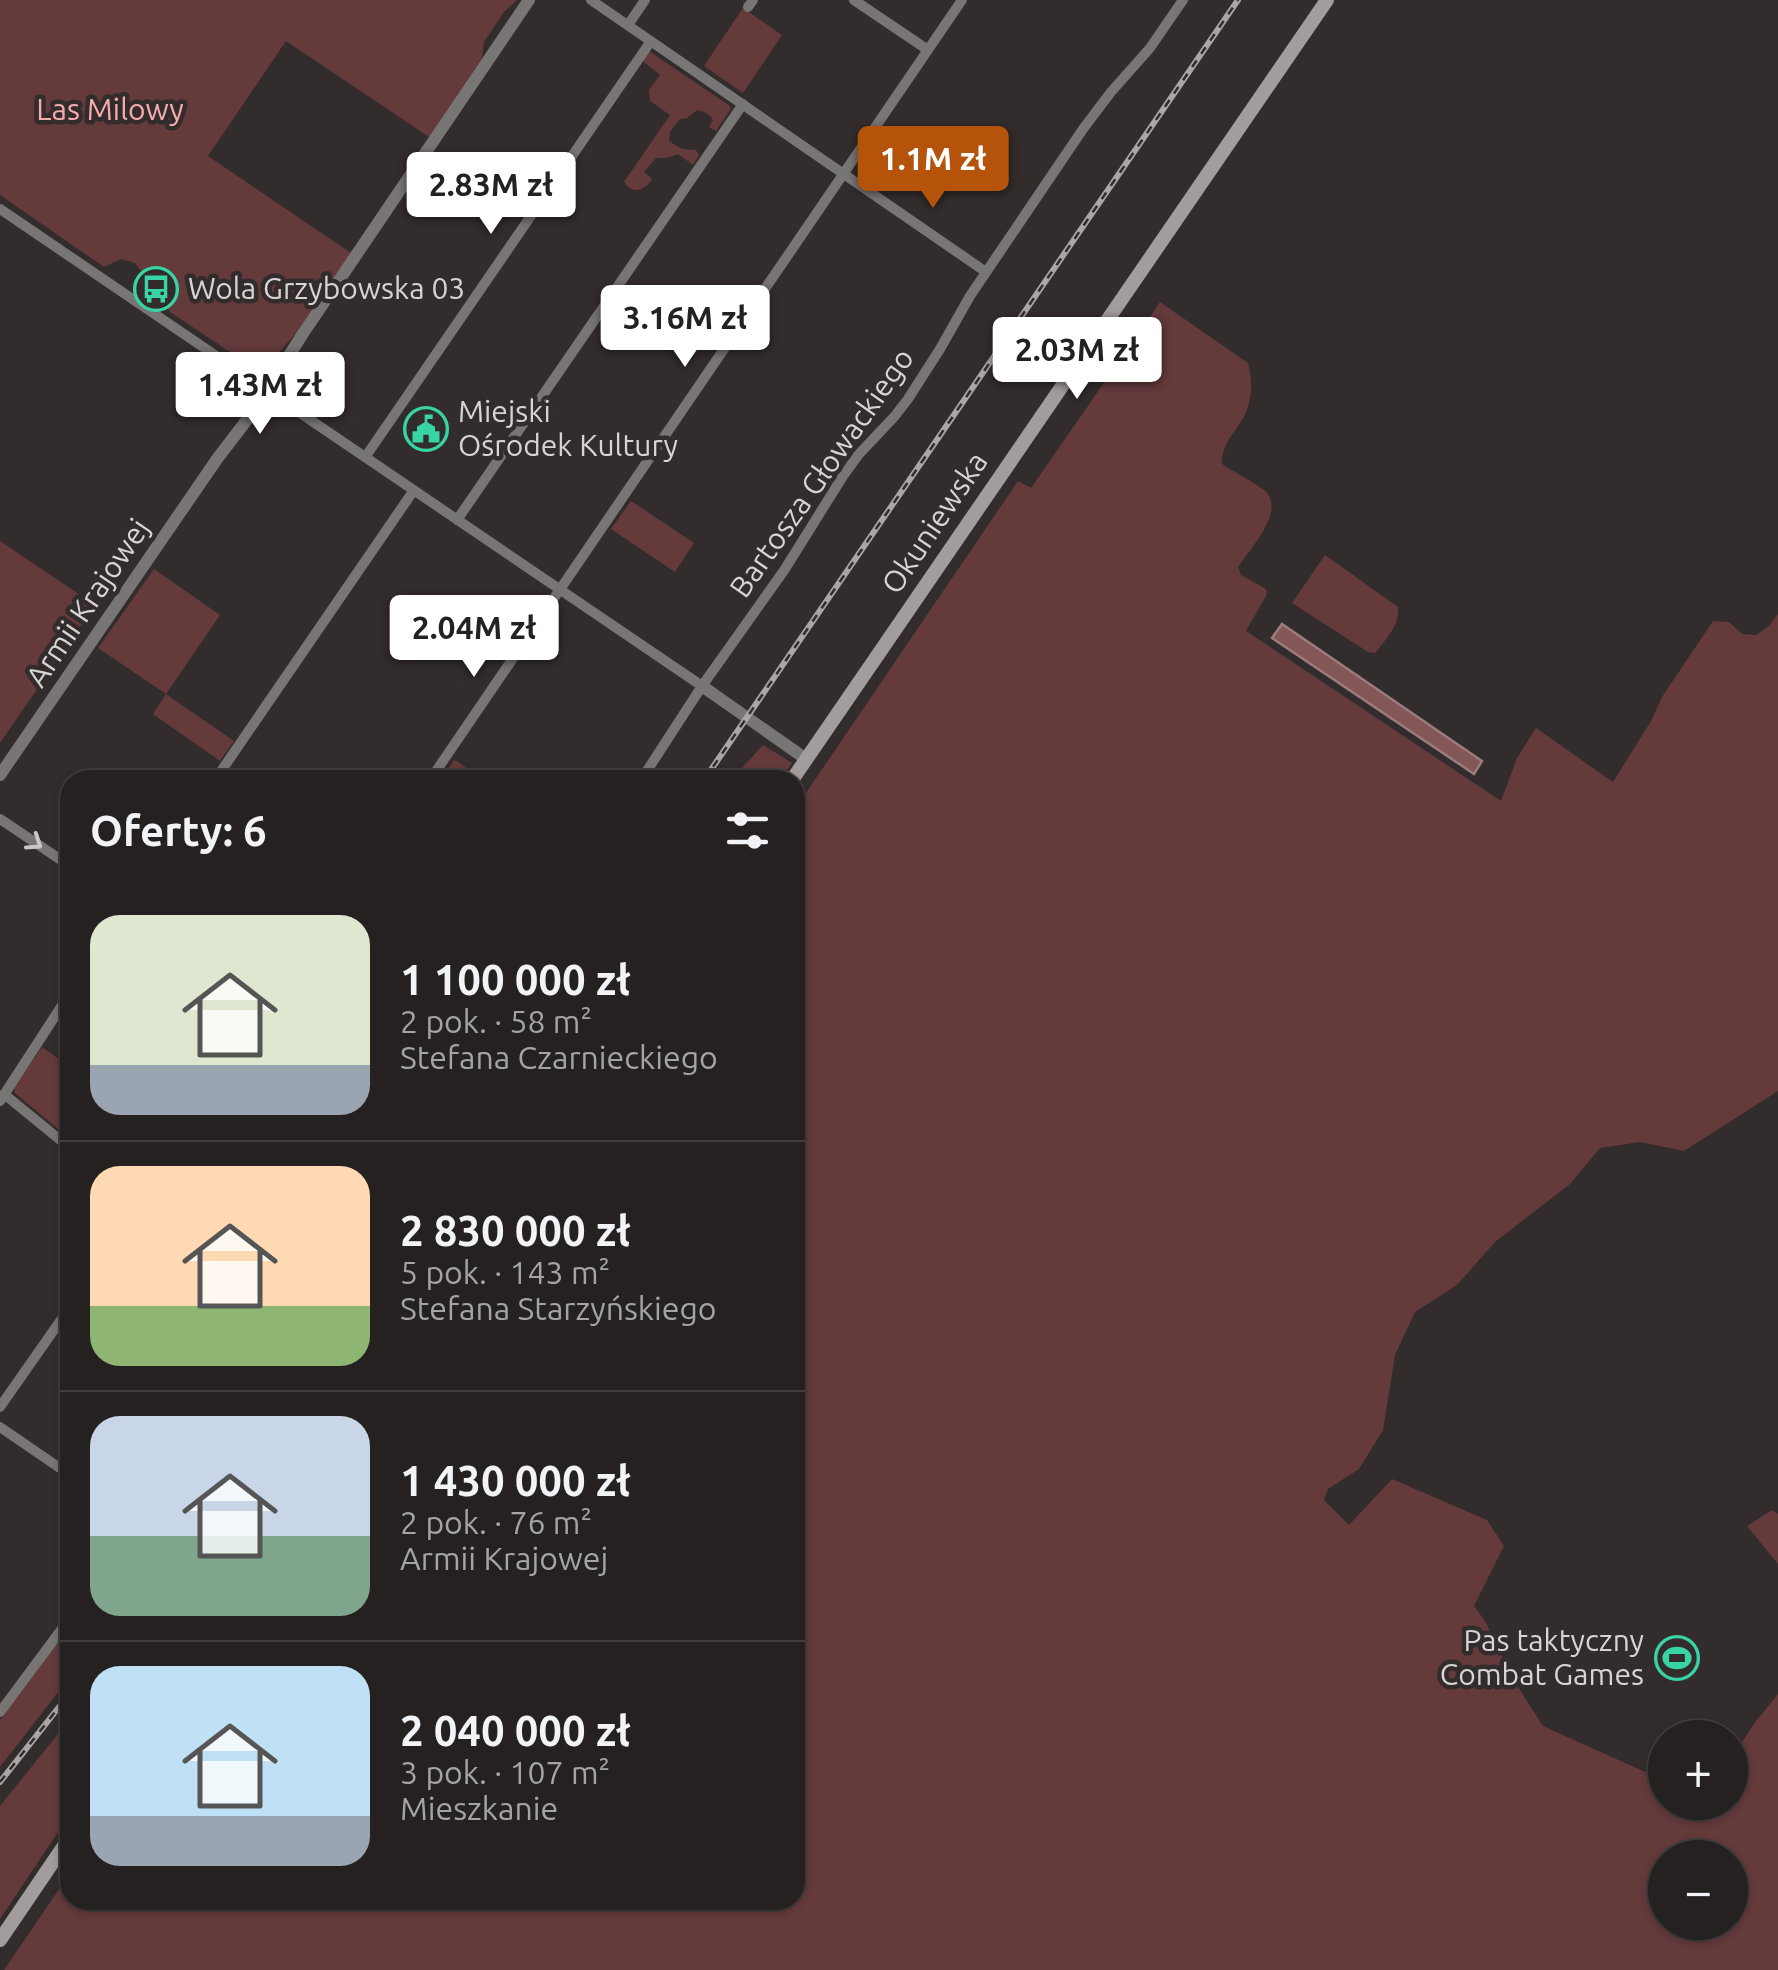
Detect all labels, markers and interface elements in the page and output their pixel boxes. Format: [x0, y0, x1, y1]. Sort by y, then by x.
park label: Las Milowy [36, 92, 184, 126]
pin: 1.1M zł [841, 126, 1025, 211]
text: 1.1M zł [880, 140, 986, 176]
pin: 2.83M zł [388, 152, 594, 237]
text: 2.83M zł [429, 166, 553, 202]
bus stop icon: Wola Grzybowska 03 [133, 266, 179, 312]
place label: Wola Grzybowska 03 [188, 271, 465, 305]
pin: 3.16M zł [582, 285, 788, 370]
text: 3.16M zł [623, 299, 747, 335]
pin: 2.03M zł [974, 317, 1180, 402]
text: 2.03M zł [1015, 331, 1139, 367]
street label: Bartosza Głowackiego [722, 341, 920, 603]
pin: 1.43M zł [157, 352, 363, 437]
text: 1.43M zł [198, 366, 322, 402]
place label: Miejski Ośrodek Kultury [458, 394, 678, 462]
public building icon: Miejski Ośrodek Kultury [403, 406, 449, 452]
street label: Okuniewska [874, 445, 994, 600]
street label: Armii Krajowej [19, 512, 156, 693]
pin: 2.04M zł [371, 595, 577, 680]
text: 2.04M zł [412, 609, 536, 645]
icon: filters [720, 803, 775, 858]
text: Oferty: 6 [90, 807, 267, 854]
one-way arrow [24, 830, 42, 849]
icon: home [170, 955, 290, 1075]
text: 1 100 000 zł [400, 956, 631, 1003]
text: 2 pok. · 58 m² [400, 1003, 592, 1039]
text: Stefana Czarnieckiego [400, 1039, 718, 1075]
icon: home [170, 1206, 290, 1326]
text: 2 830 000 zł [400, 1207, 631, 1254]
text: 5 pok. · 143 m² [400, 1254, 610, 1290]
text: Stefana Starzyńskiego [400, 1290, 717, 1326]
icon: home [170, 1456, 290, 1576]
text: 1 430 000 zł [400, 1457, 631, 1504]
text: 2 pok. · 76 m² [400, 1504, 592, 1540]
text: Armii Krajowej [400, 1540, 608, 1576]
place label: Pas taktyczny Combat Games [1440, 1623, 1644, 1691]
sports icon: Pas taktyczny Combat Games [1654, 1635, 1700, 1681]
icon: home [170, 1706, 290, 1826]
text: 2 040 000 zł [400, 1707, 631, 1754]
map controls [1648, 1720, 1748, 1940]
button: + [1648, 1720, 1748, 1820]
text: 3 pok. · 107 m² [400, 1754, 610, 1790]
text: Mieszkanie [400, 1790, 558, 1826]
button: − [1648, 1840, 1748, 1940]

